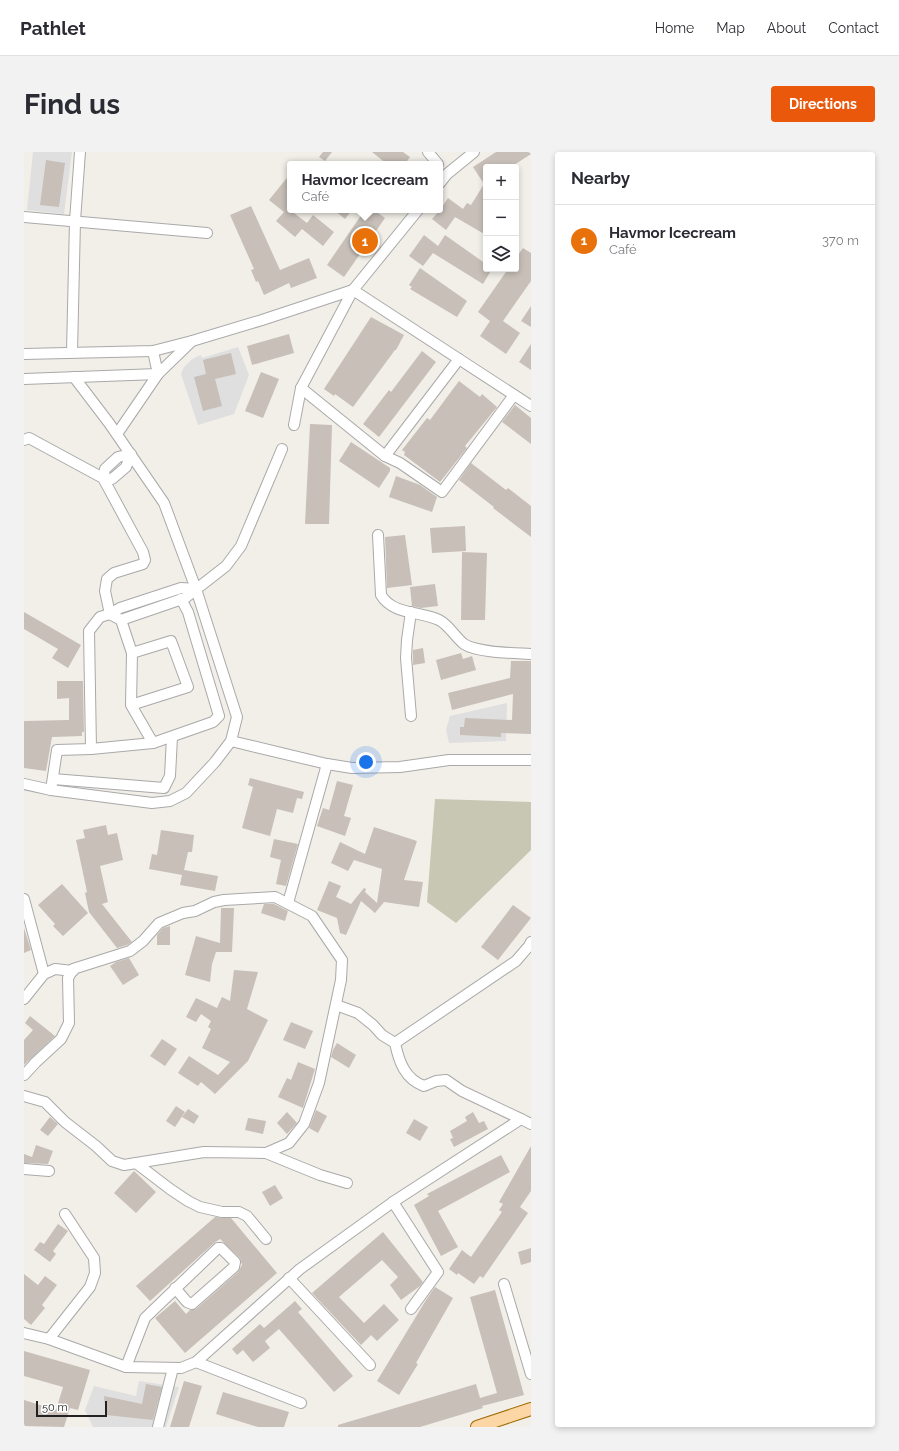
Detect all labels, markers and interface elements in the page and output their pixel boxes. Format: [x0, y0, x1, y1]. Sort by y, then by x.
text: Pathlet [20, 17, 86, 39]
text: Home [655, 20, 694, 36]
text: Map [716, 20, 745, 36]
text: About [767, 20, 806, 36]
text: Contact [828, 20, 879, 36]
button: Directions [771, 86, 875, 122]
text: Find us [24, 88, 120, 121]
popup [287, 161, 443, 213]
map controls [483, 164, 519, 272]
button: + [483, 164, 519, 200]
text: Nearby [571, 168, 630, 188]
text: Havmor Icecream [301, 171, 429, 189]
text: Café [301, 189, 329, 204]
button: − [483, 200, 519, 236]
text: Havmor Icecream [609, 224, 736, 242]
pin: 1 [352, 226, 378, 256]
text: 1 [581, 233, 587, 248]
text: 370 m [822, 233, 859, 248]
button: layers [483, 236, 519, 272]
text: Café [609, 242, 637, 257]
your location [356, 752, 376, 772]
scale bar [36, 1399, 107, 1418]
text: 50 m [42, 1401, 68, 1414]

